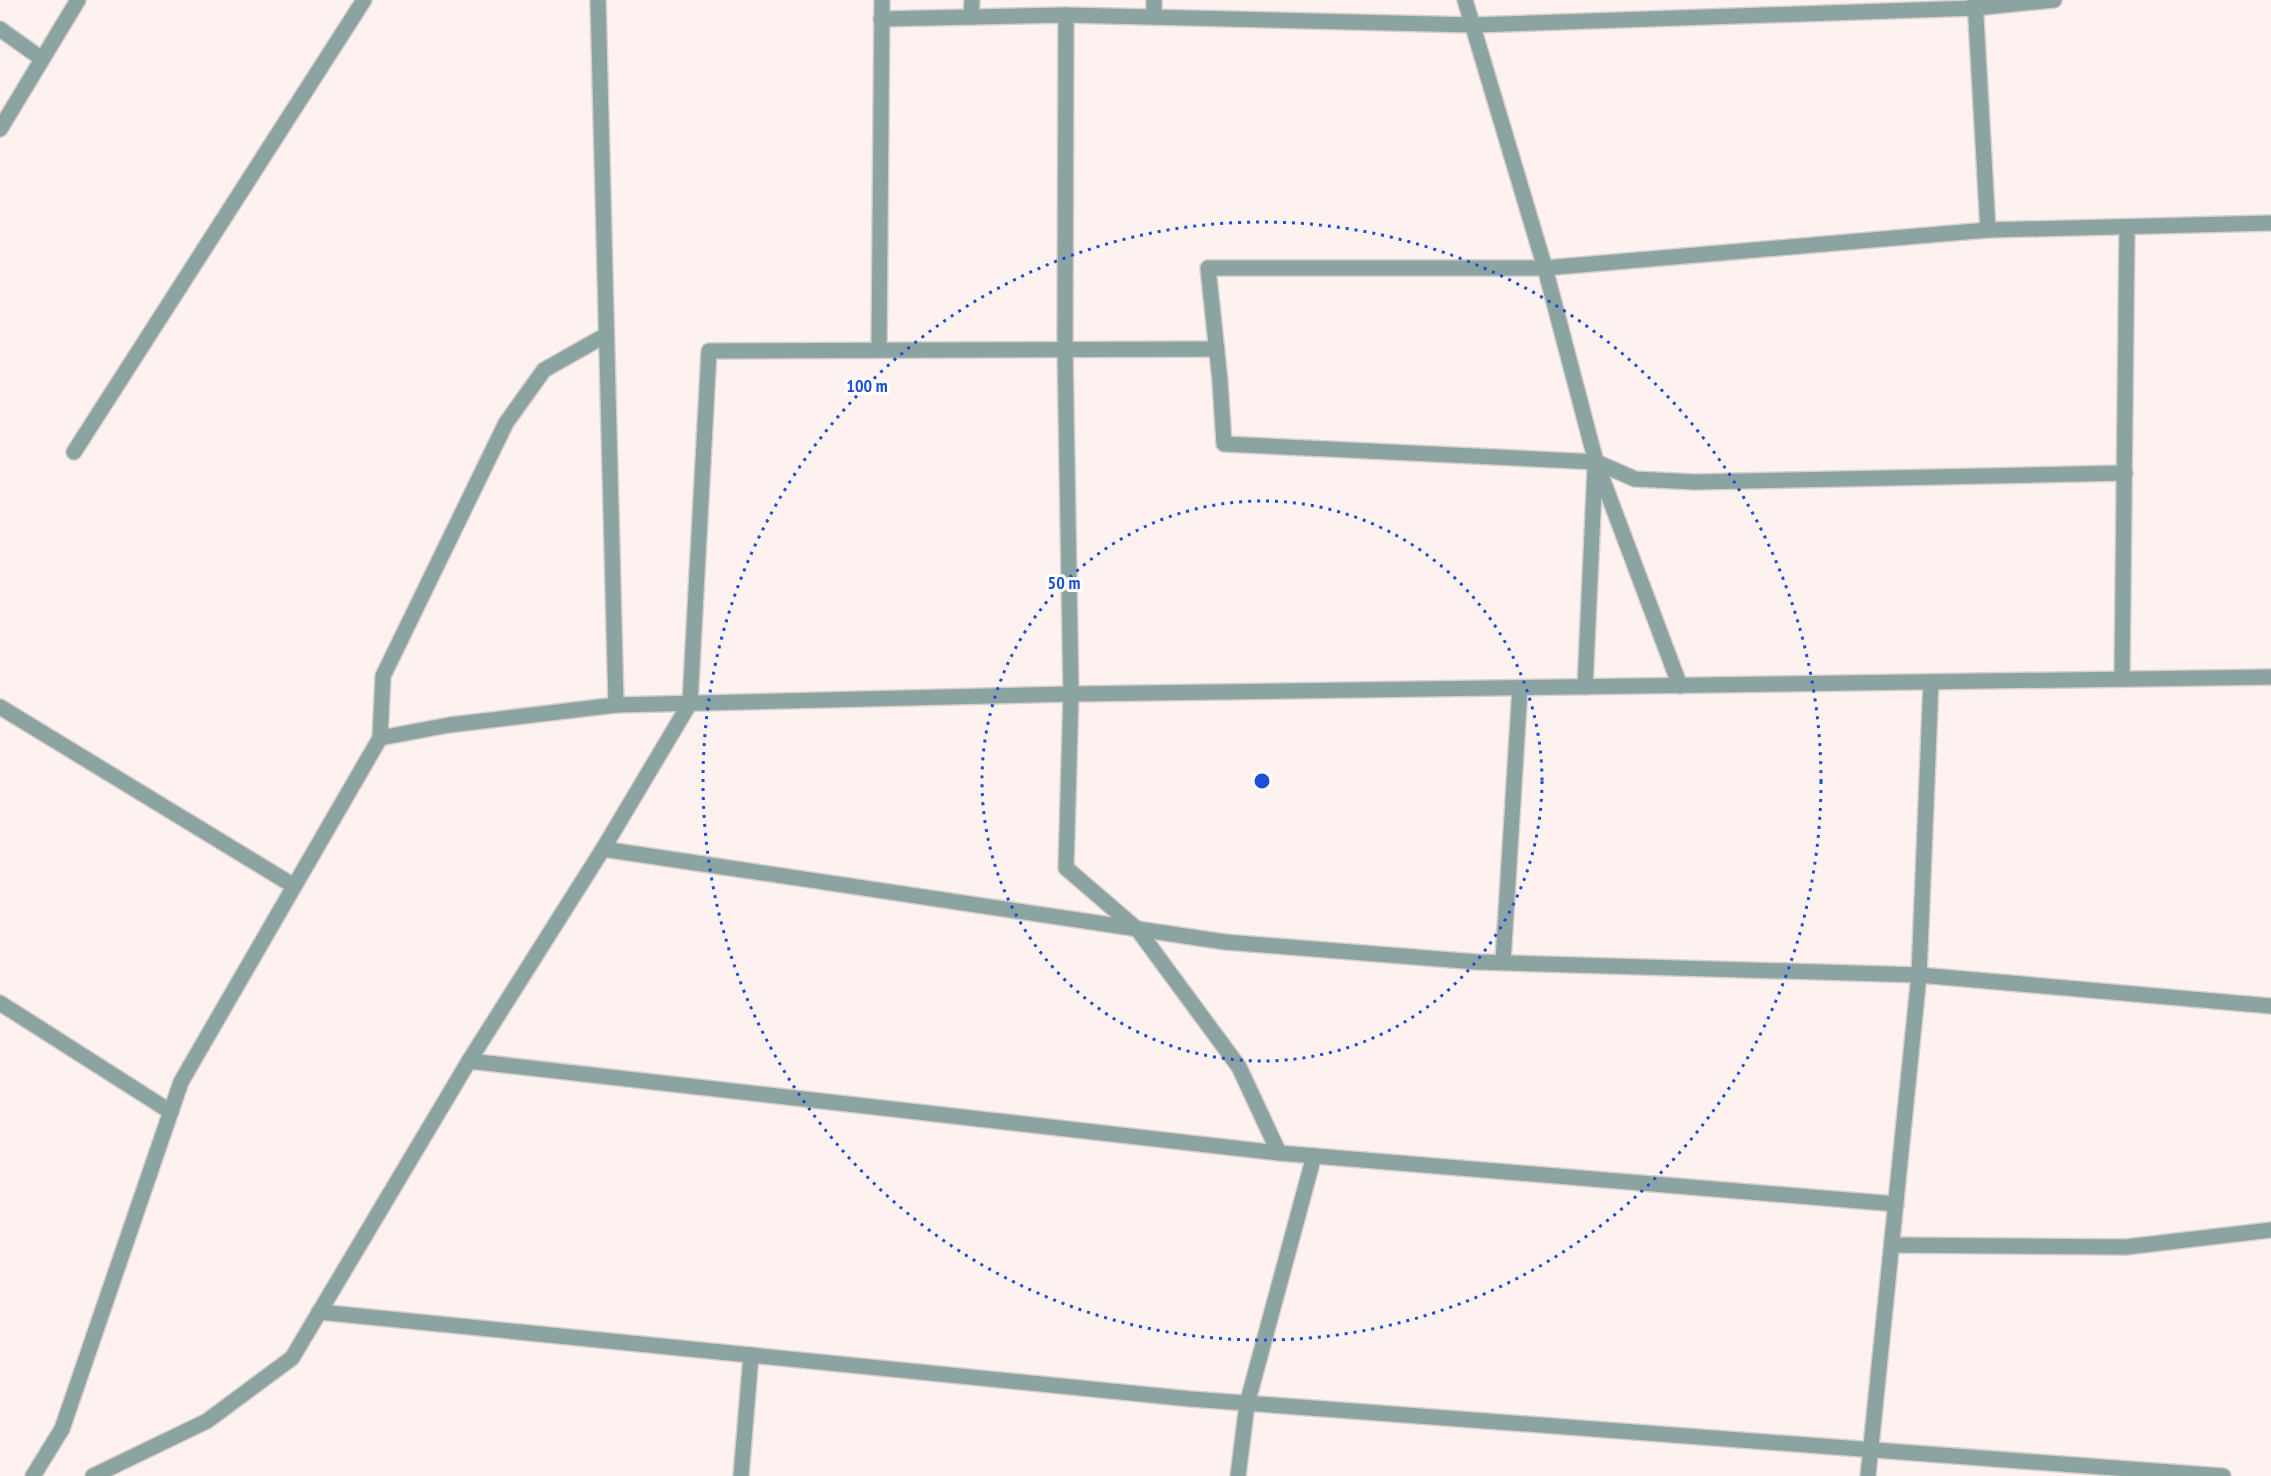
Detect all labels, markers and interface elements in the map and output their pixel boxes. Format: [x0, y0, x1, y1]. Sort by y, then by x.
text: 100 m [846, 374, 888, 397]
text: 50 m [1048, 571, 1080, 594]
centre of rings [1252, 771, 1272, 791]

